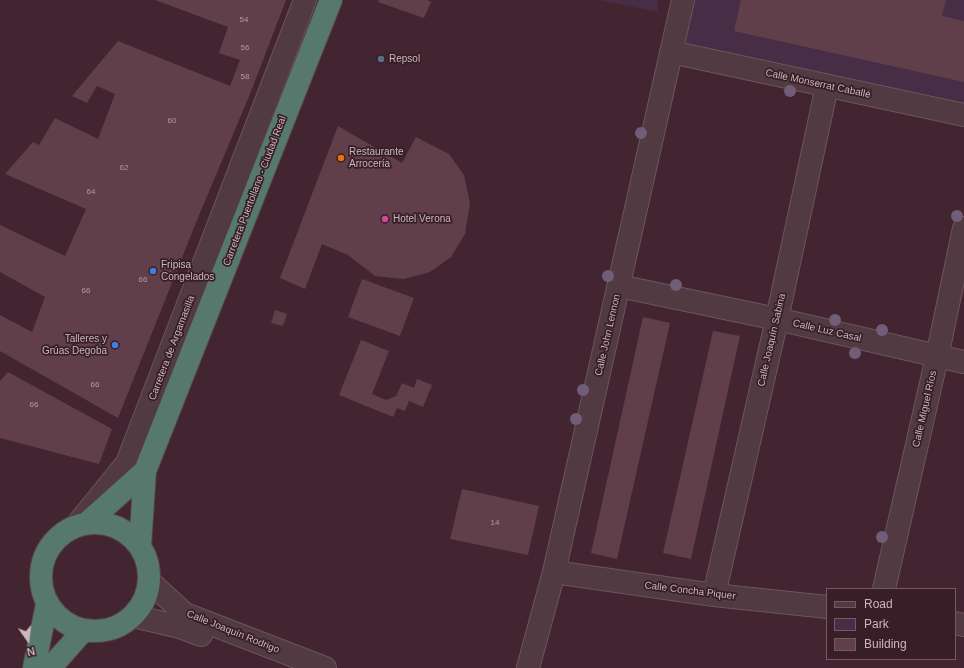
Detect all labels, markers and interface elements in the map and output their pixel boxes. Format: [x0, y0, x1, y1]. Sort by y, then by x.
house number: 54 [240, 15, 248, 25]
house number: 56 [241, 43, 249, 53]
place label: Repsol [389, 53, 420, 65]
marker: Repsol [376, 54, 386, 64]
street label: Calle Monserrat Caballé [764, 67, 872, 101]
house number: 58 [241, 72, 249, 82]
street label: Carretera Puertollano - Ciudad Real [221, 114, 289, 268]
house number: 60 [168, 116, 176, 126]
place label: Restaurante Arrocería [349, 146, 403, 170]
marker: Restaurante Arrocería [336, 153, 346, 163]
house number: 62 [120, 163, 128, 173]
house number: 64 [87, 187, 95, 197]
place label: Hotel Verona [393, 213, 451, 225]
marker: Hotel Verona [380, 214, 390, 224]
place label: Fripisa Congelados [161, 259, 214, 282]
marker: Fripisa Congelados [148, 266, 158, 276]
house number: 66 [139, 275, 147, 285]
house number: 66 [82, 286, 90, 296]
street label: Calle Joaquín Sabina [755, 292, 789, 388]
street label: Calle John Lennon [593, 293, 623, 377]
street label: Carretera de Argamasilla [146, 294, 198, 402]
street label: Calle Luz Casal [792, 317, 862, 345]
place label: Talleres y Grúas Degoba [42, 333, 107, 356]
marker: Talleres y Grúas Degoba [110, 340, 120, 350]
street label: Calle Miguel Ríos [910, 369, 940, 449]
house number: 66 [91, 380, 99, 390]
house number: 66 [30, 400, 38, 410]
house number: 14 [491, 518, 499, 528]
street label: Calle Concha Piquer [644, 579, 736, 603]
legend [826, 588, 956, 660]
text: Road [864, 597, 893, 611]
street label: Calle Joaquín Rodrigo [185, 608, 281, 656]
text: Park [864, 617, 889, 631]
north arrow [8, 620, 48, 660]
text: Building [864, 637, 907, 651]
text: N [26, 645, 36, 658]

